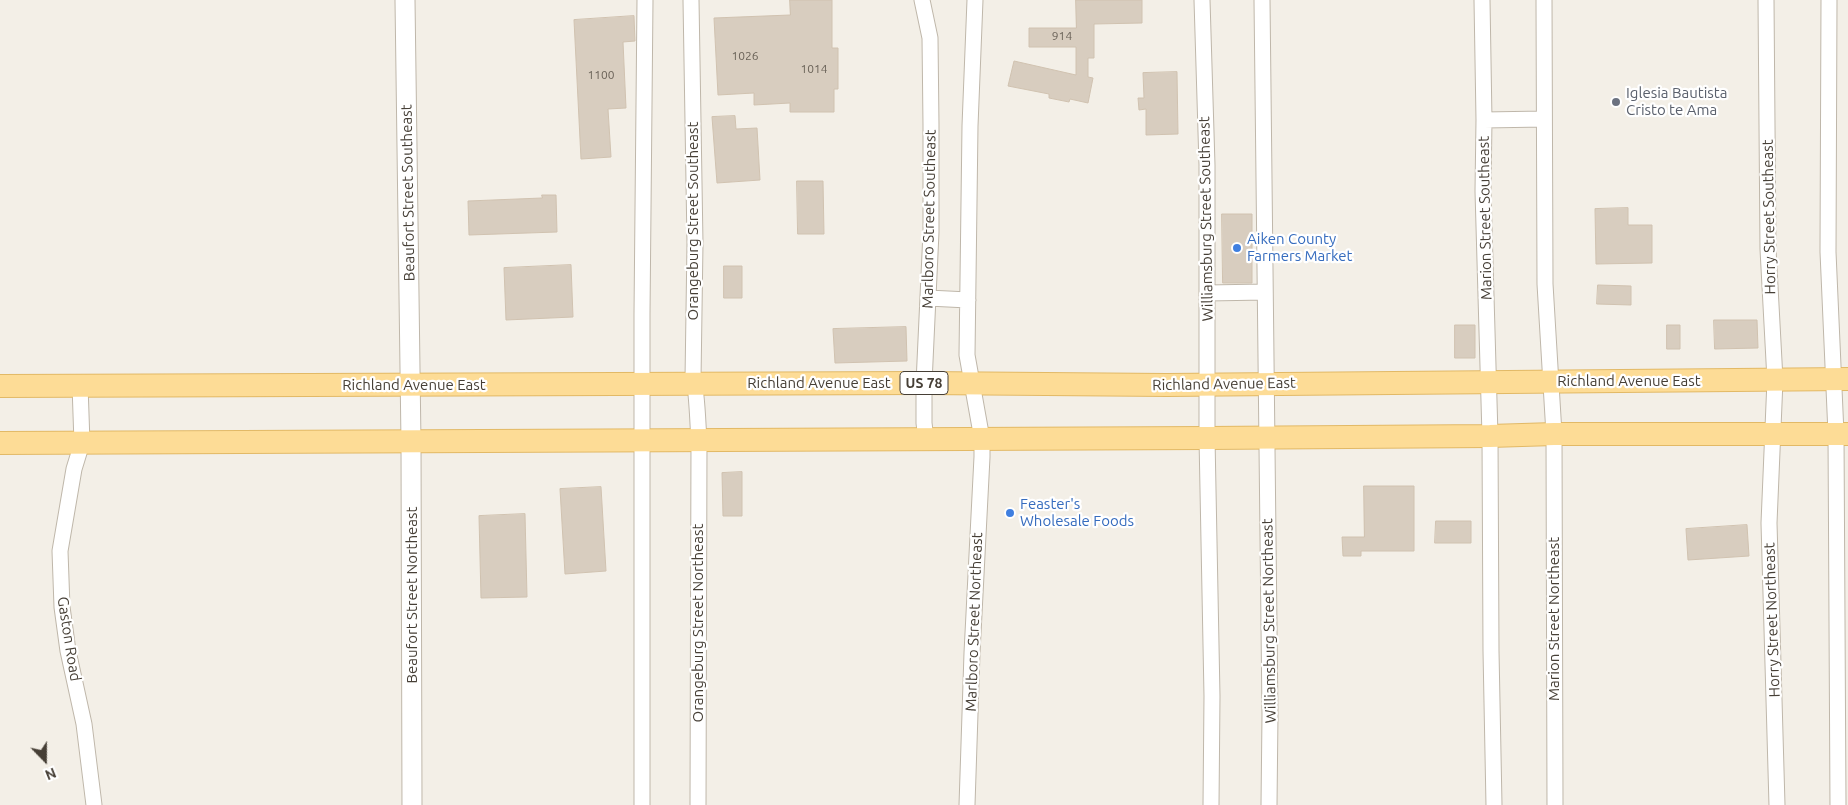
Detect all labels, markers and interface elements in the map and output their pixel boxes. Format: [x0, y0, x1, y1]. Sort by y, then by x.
house number: 914 [1052, 29, 1072, 43]
house number: 1026 [731, 49, 759, 63]
house number: 1014 [800, 62, 828, 76]
house number: 1100 [587, 68, 615, 82]
place label: Iglesia Bautista Cristo te Ama [1626, 84, 1727, 119]
marker: Iglesia Bautista Cristo te Ama [1610, 96, 1622, 108]
street label: Beaufort Street Southeast [397, 104, 419, 282]
street label: Williamsburg Street Southeast [1195, 116, 1217, 322]
street label: Orangeburg Street Southeast [684, 122, 702, 320]
street label: Marlboro Street Southeast [918, 129, 940, 309]
street label: Marion Street Southeast [1475, 136, 1495, 300]
street label: Horry Street Southeast [1759, 139, 1779, 295]
place label: Aiken County Farmers Market [1247, 230, 1352, 265]
marker: Aiken County Farmers Market [1231, 242, 1243, 254]
road number: US 78 [900, 372, 948, 394]
street label: Richland Avenue East [1557, 372, 1701, 390]
street label: Richland Avenue East [747, 374, 891, 392]
street label: Richland Avenue East [1152, 374, 1296, 394]
street label: Richland Avenue East [342, 376, 486, 394]
place label: Feaster's Wholesale Foods [1020, 495, 1134, 530]
street label: Beaufort Street Northeast [403, 507, 421, 683]
marker: Feaster's Wholesale Foods [1004, 507, 1016, 519]
street label: Williamsburg Street Northeast [1258, 518, 1280, 724]
street label: Orangeburg Street Northeast [689, 524, 707, 722]
street label: Marlboro Street Northeast [962, 532, 986, 712]
street label: Marion Street Northeast [1545, 537, 1563, 701]
street label: Horry Street Northeast [1760, 542, 1784, 698]
street label: Gaston Road [53, 595, 85, 683]
north arrow [20, 735, 70, 785]
text: N [43, 765, 58, 783]

